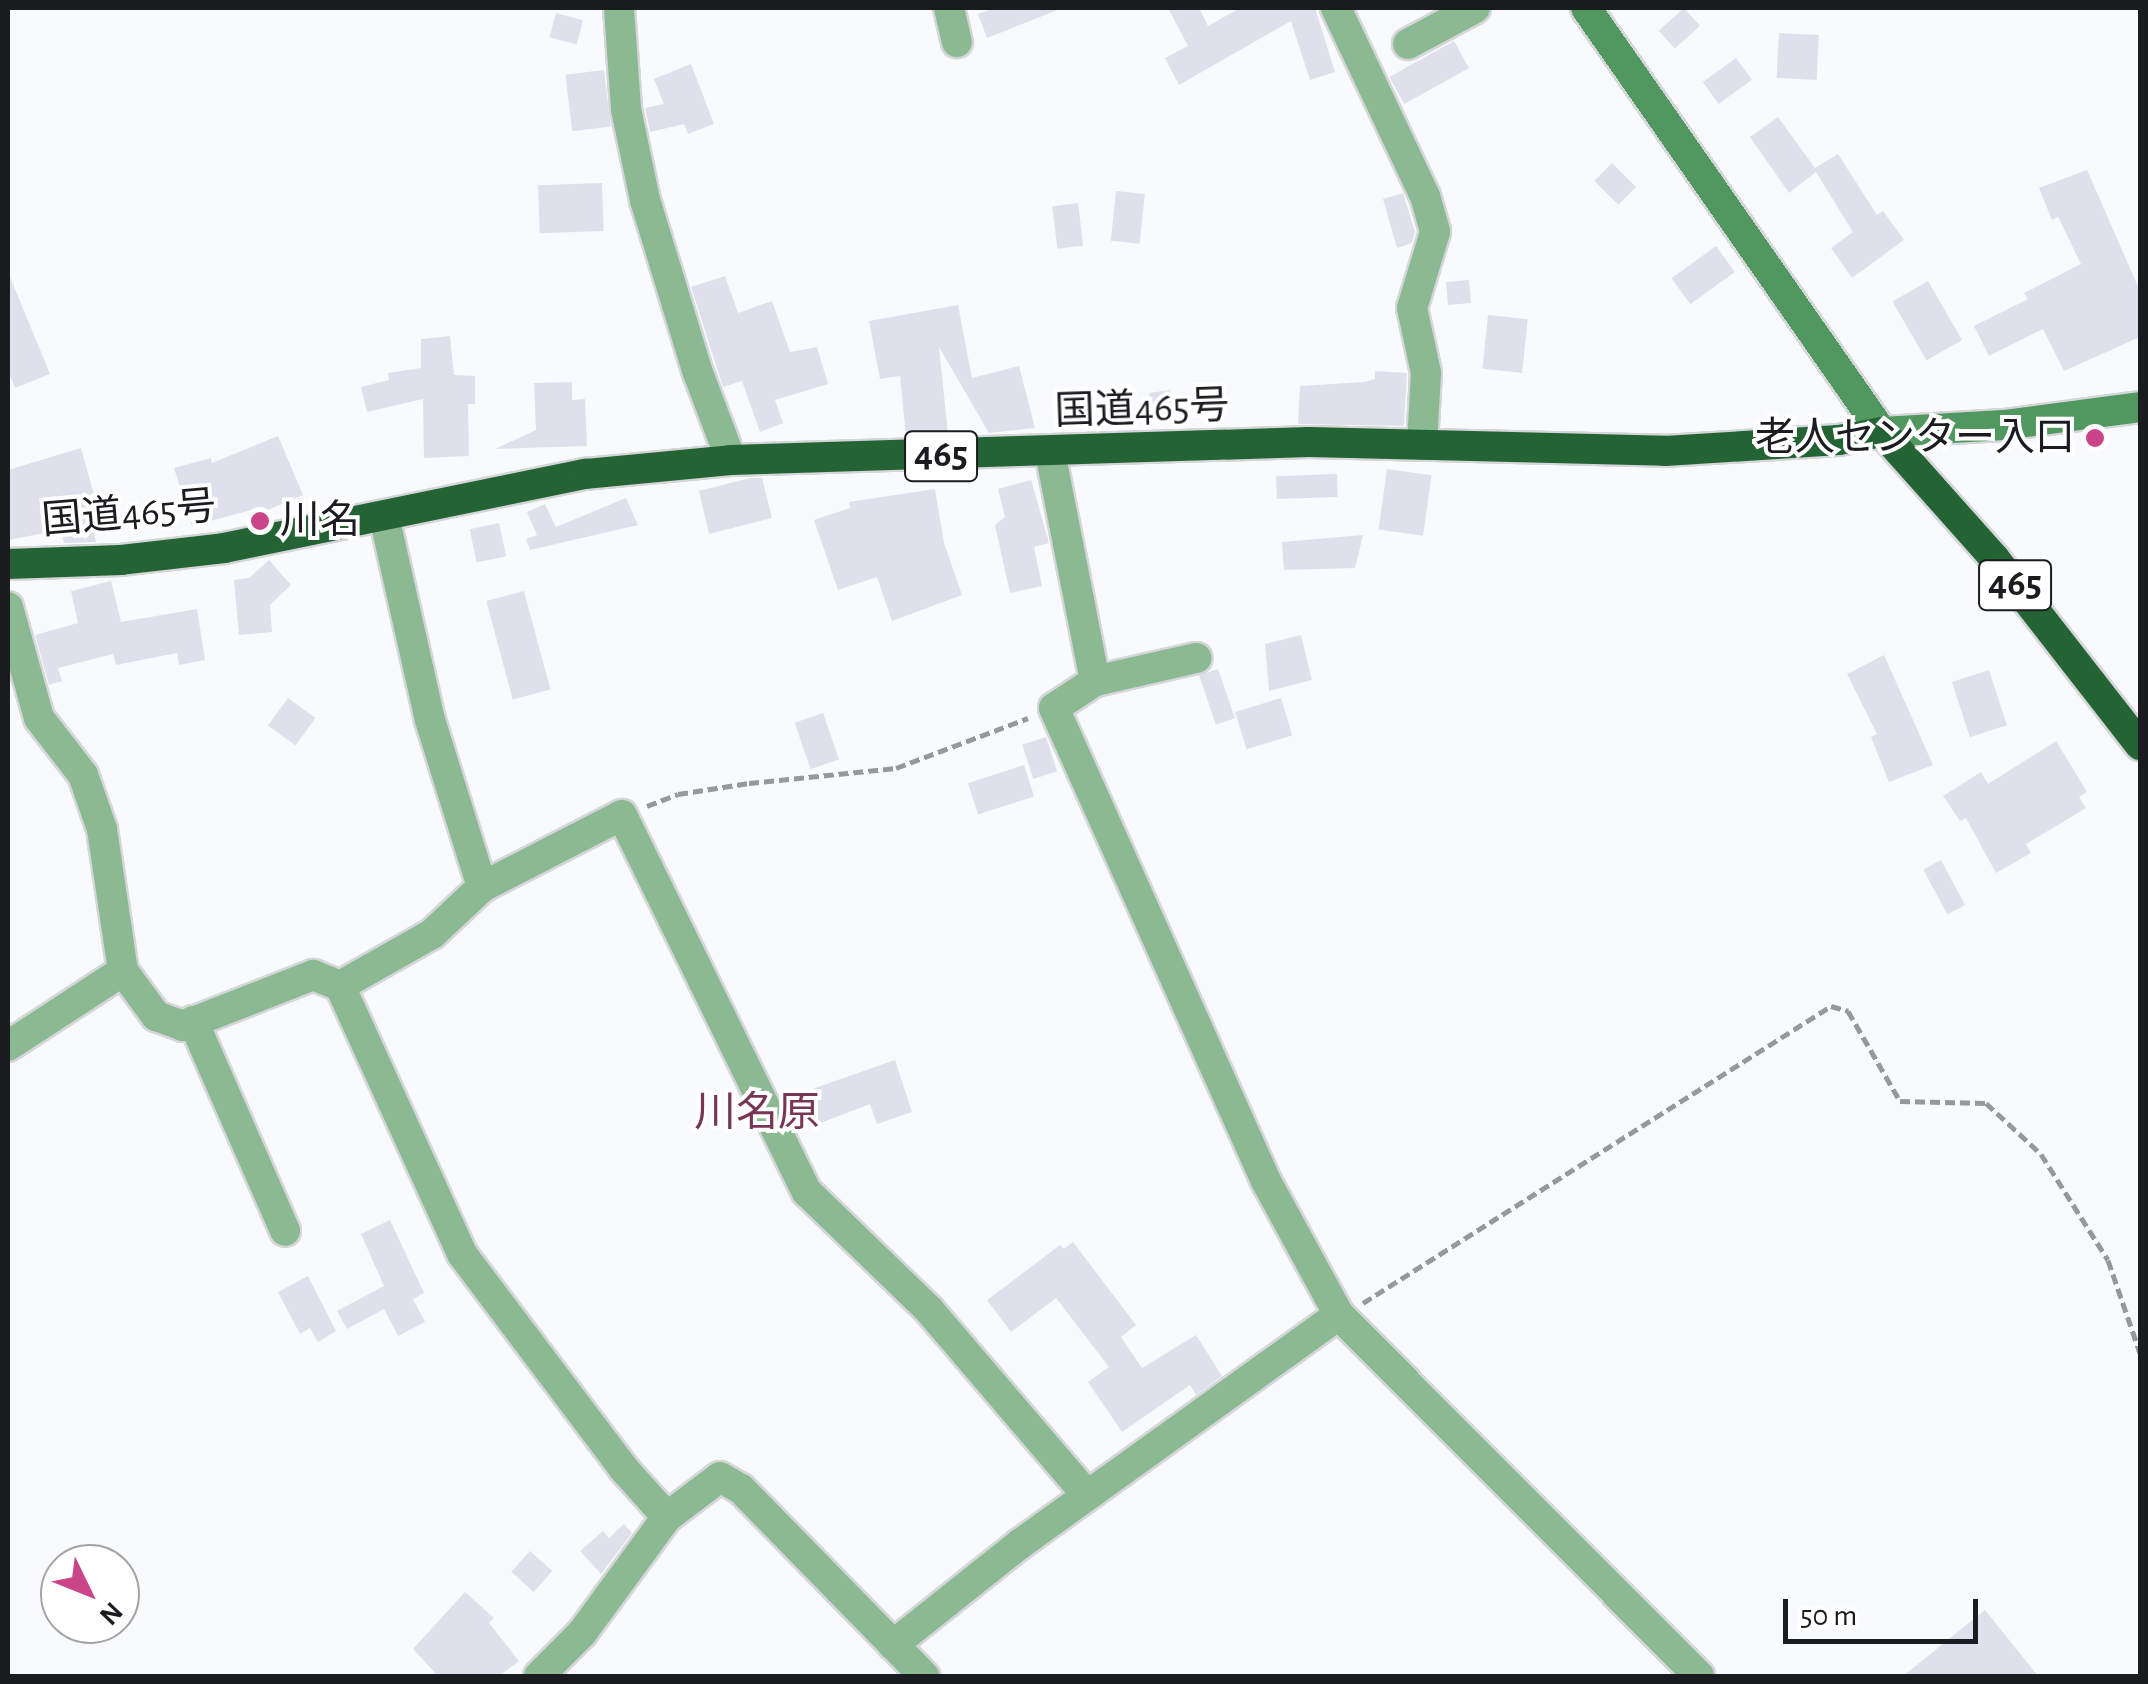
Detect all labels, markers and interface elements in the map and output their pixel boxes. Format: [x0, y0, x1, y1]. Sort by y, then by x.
street label: 国道465号 [1054, 382, 1230, 436]
place label: 老人センター入口 [1755, 414, 2075, 462]
road number: 465 [904, 423, 978, 489]
marker: 老人センター入口 [2084, 427, 2106, 449]
street label: 国道465号 [40, 482, 218, 546]
place label: 川名 [280, 497, 360, 545]
marker: 川名 [249, 510, 271, 532]
road number: 465 [1978, 552, 2052, 618]
district label: 川名原 [694, 1088, 820, 1138]
north arrow [40, 1544, 140, 1644]
scale bar [1788, 1579, 1983, 1641]
text: N [94, 1596, 127, 1630]
text: 50 m [1800, 1601, 1857, 1631]

